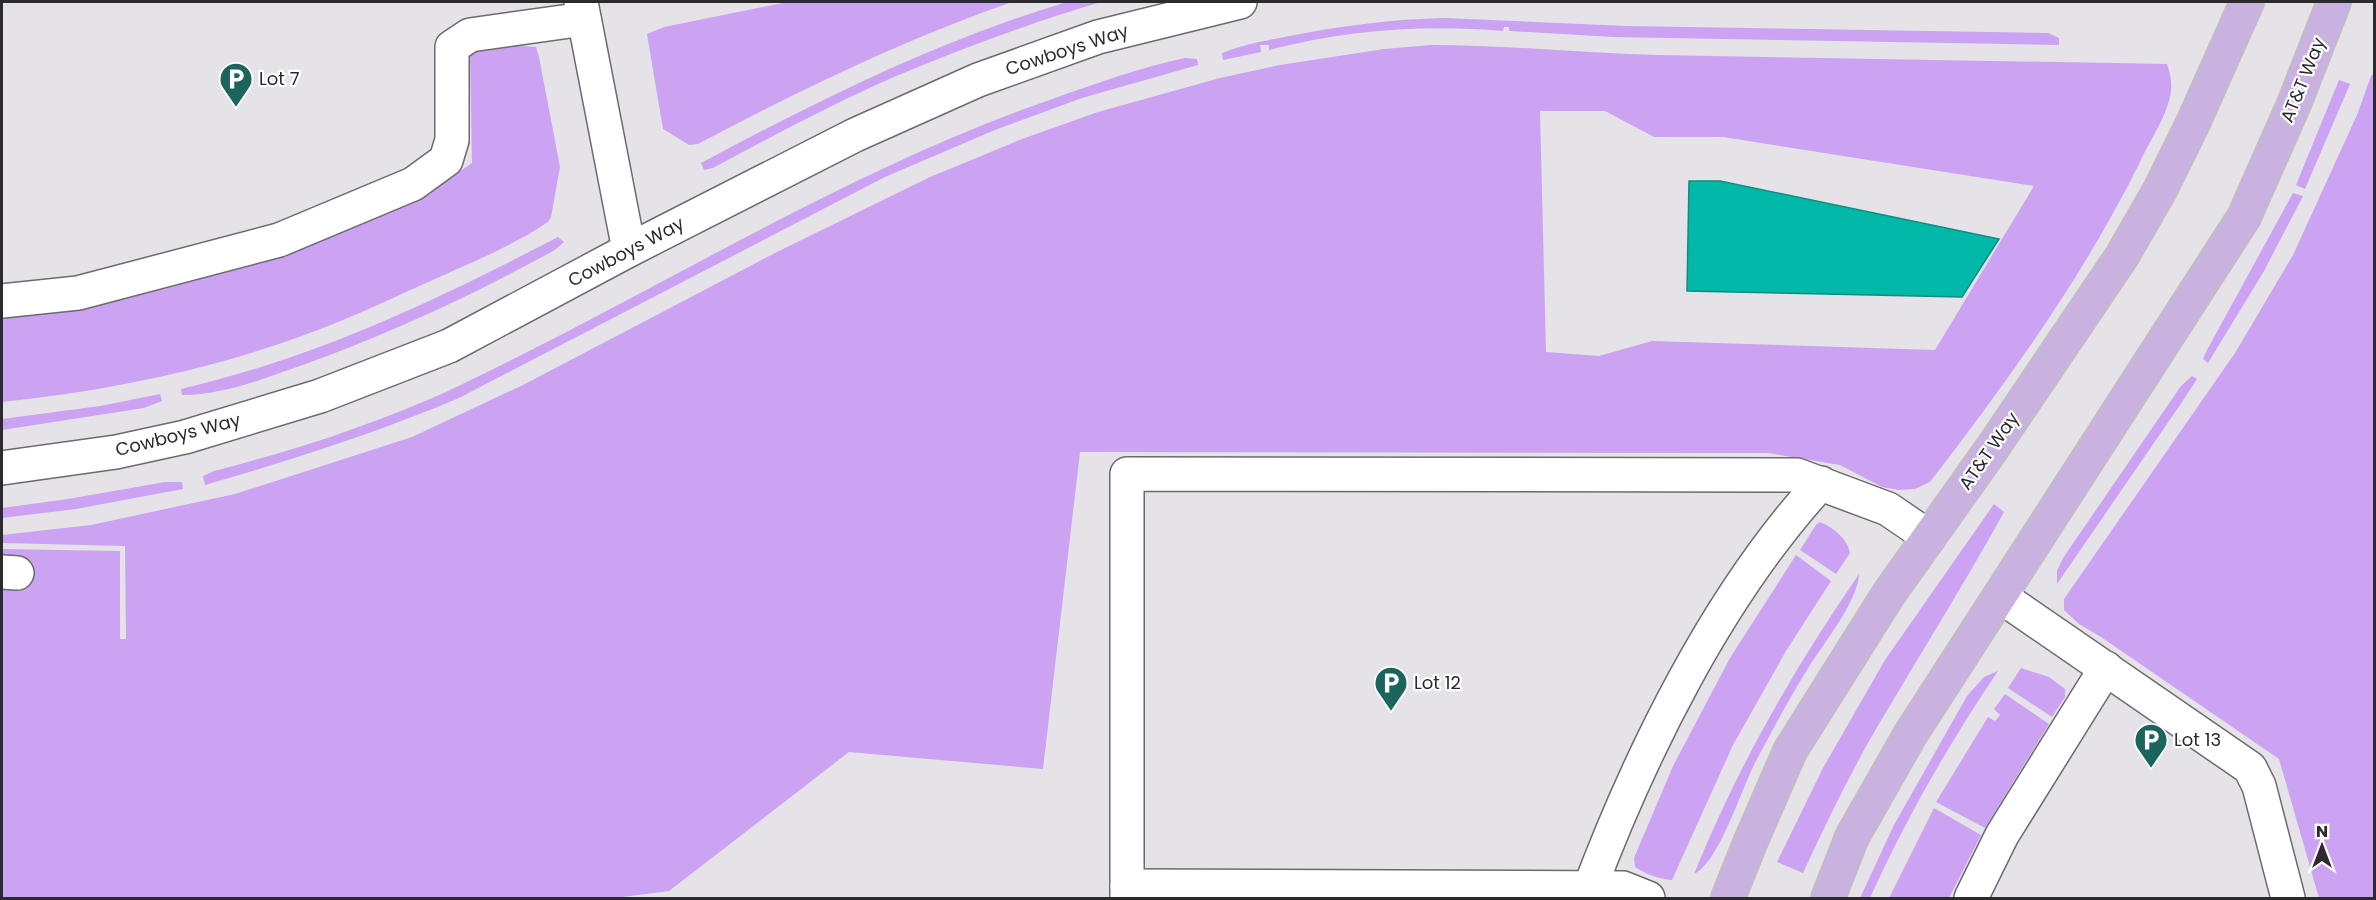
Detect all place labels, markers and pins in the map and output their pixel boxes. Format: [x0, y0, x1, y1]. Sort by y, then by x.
parking icon: Lot 7 [218, 61, 254, 108]
place label: Lot 7 [259, 66, 300, 91]
parking icon: Lot 12 [1373, 665, 1409, 712]
place label: Lot 12 [1414, 670, 1461, 695]
parking icon: Lot 13 [2133, 722, 2169, 769]
place label: Lot 13 [2174, 727, 2221, 752]

